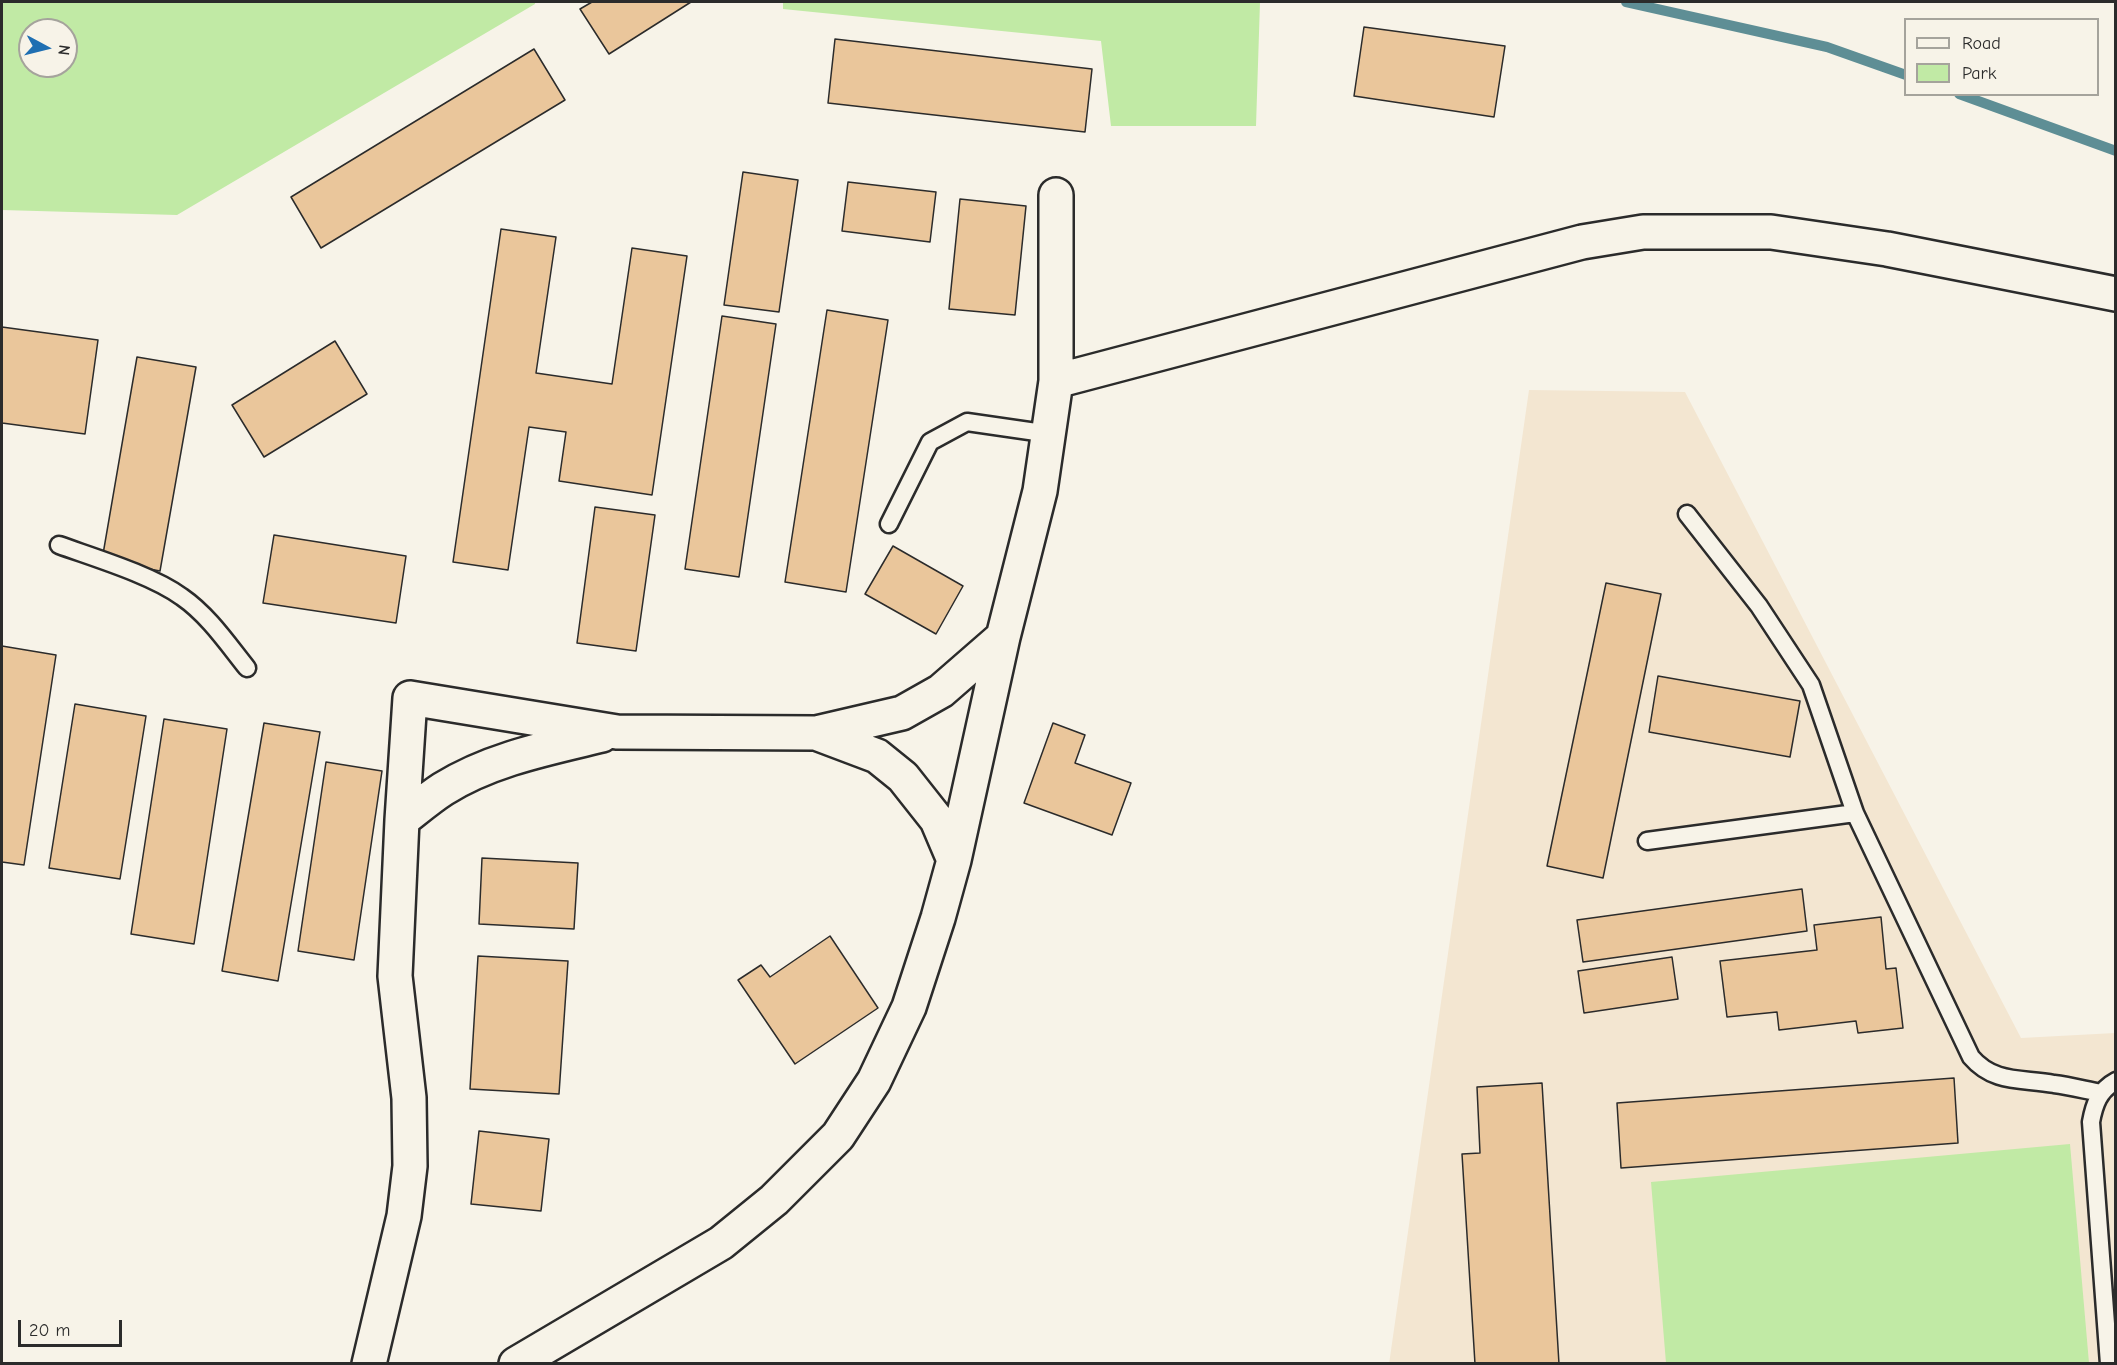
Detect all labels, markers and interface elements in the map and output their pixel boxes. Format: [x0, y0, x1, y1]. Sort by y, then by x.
north arrow [18, 18, 78, 78]
legend [1904, 18, 2099, 96]
text: Road [1962, 33, 2001, 54]
text: N [54, 44, 73, 56]
text: Park [1962, 63, 1996, 84]
scale bar [21, 1308, 124, 1346]
text: 20 m [29, 1320, 70, 1341]

